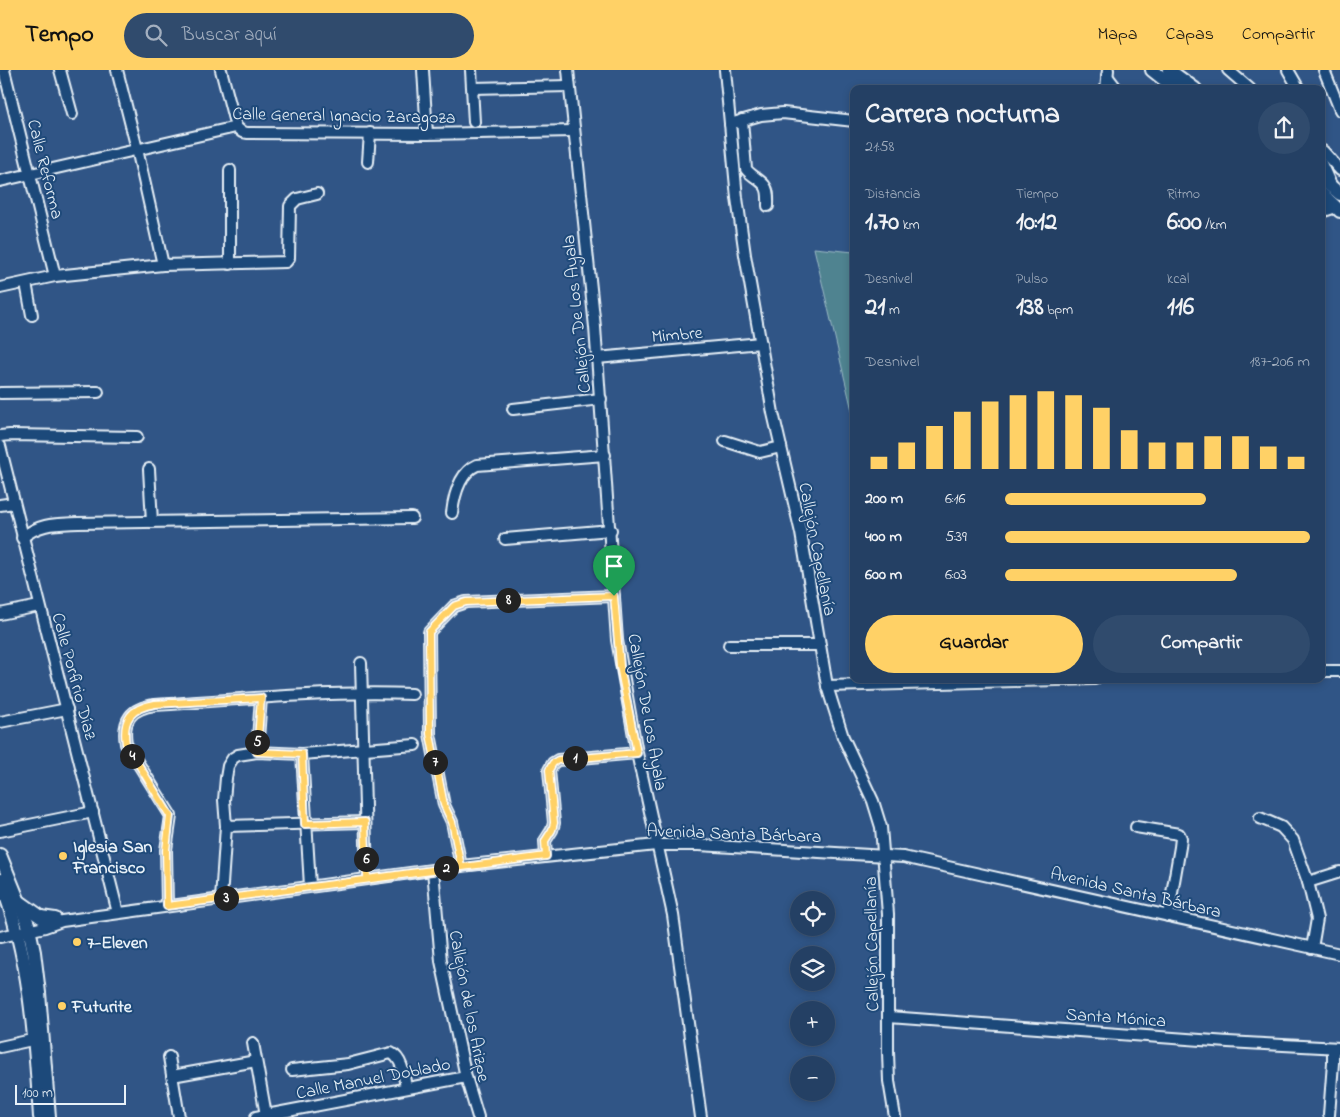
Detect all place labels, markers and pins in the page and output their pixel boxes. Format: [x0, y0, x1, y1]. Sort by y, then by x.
pin [593, 545, 635, 596]
pin: 8 [496, 588, 520, 612]
pin: 5 [244, 730, 270, 754]
pin: 4 [120, 744, 144, 768]
pin: 1 [562, 746, 588, 770]
pin: 7 [422, 750, 448, 774]
place label: Iglesia San Francisco [72, 835, 153, 882]
pin: 6 [354, 846, 378, 872]
marker: Iglesia San Francisco [57, 850, 69, 862]
pin: 2 [434, 856, 458, 880]
pin: 3 [214, 886, 238, 910]
place label: 7-Eleven [87, 931, 148, 957]
marker: 7-Eleven [71, 936, 83, 948]
place label: Futurite [71, 995, 133, 1021]
marker: Futurite [56, 1000, 68, 1012]

